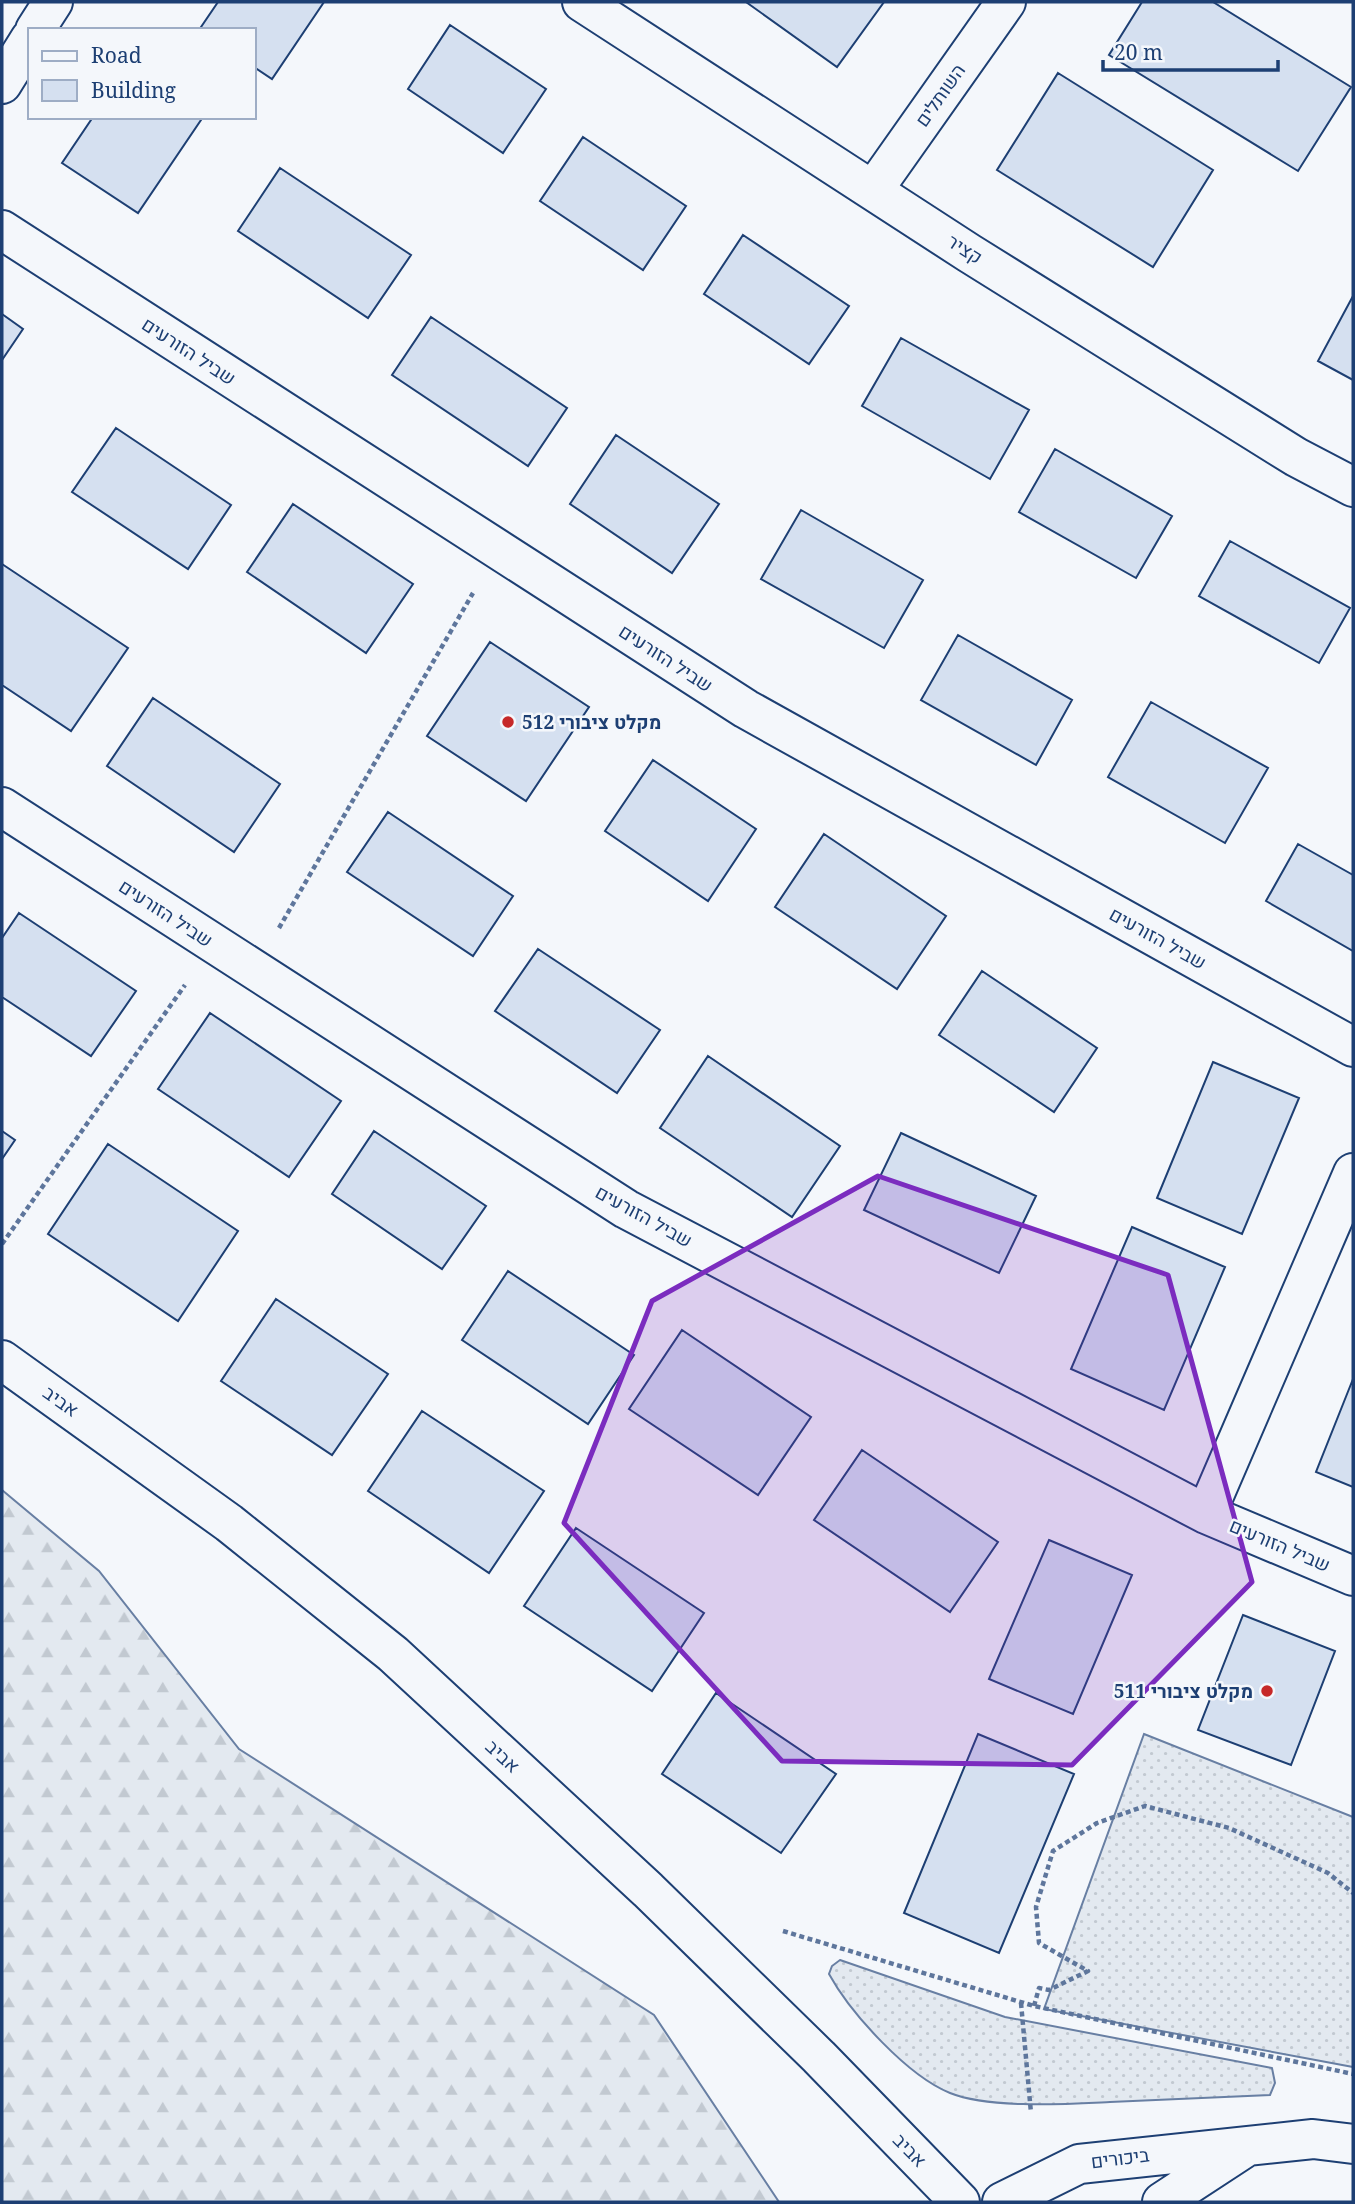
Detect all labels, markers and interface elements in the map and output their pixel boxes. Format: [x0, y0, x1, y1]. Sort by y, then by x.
legend [28, 28, 256, 119]
scale bar [1103, 28, 1278, 72]
text: 20 m [1114, 38, 1163, 66]
text: Road [91, 41, 142, 69]
street label: השותלים [909, 58, 971, 132]
text: Building [91, 76, 176, 104]
street label: קציר [942, 228, 988, 270]
street label: שביל הזורעים [137, 311, 241, 391]
street label: שביל הזורעים [614, 618, 718, 698]
place label: מקלט ציבורי 512 [522, 709, 661, 735]
marker: מקלט ציבורי 512 [500, 714, 516, 730]
street label: שביל הזורעים [114, 873, 218, 953]
street label: שביל הזורעים [1105, 901, 1211, 975]
street label: שביל הזורעים [591, 1179, 697, 1253]
street label: אביב [38, 1379, 84, 1423]
street label: שביל הזורעים [1226, 1512, 1334, 1578]
place label: מקלט ציבורי 511 [1114, 1678, 1253, 1704]
marker: מקלט ציבורי 511 [1259, 1683, 1275, 1699]
street label: אביב [480, 1734, 526, 1778]
street label: אביב [887, 2127, 933, 2173]
street label: ביכורים [1089, 2142, 1151, 2174]

